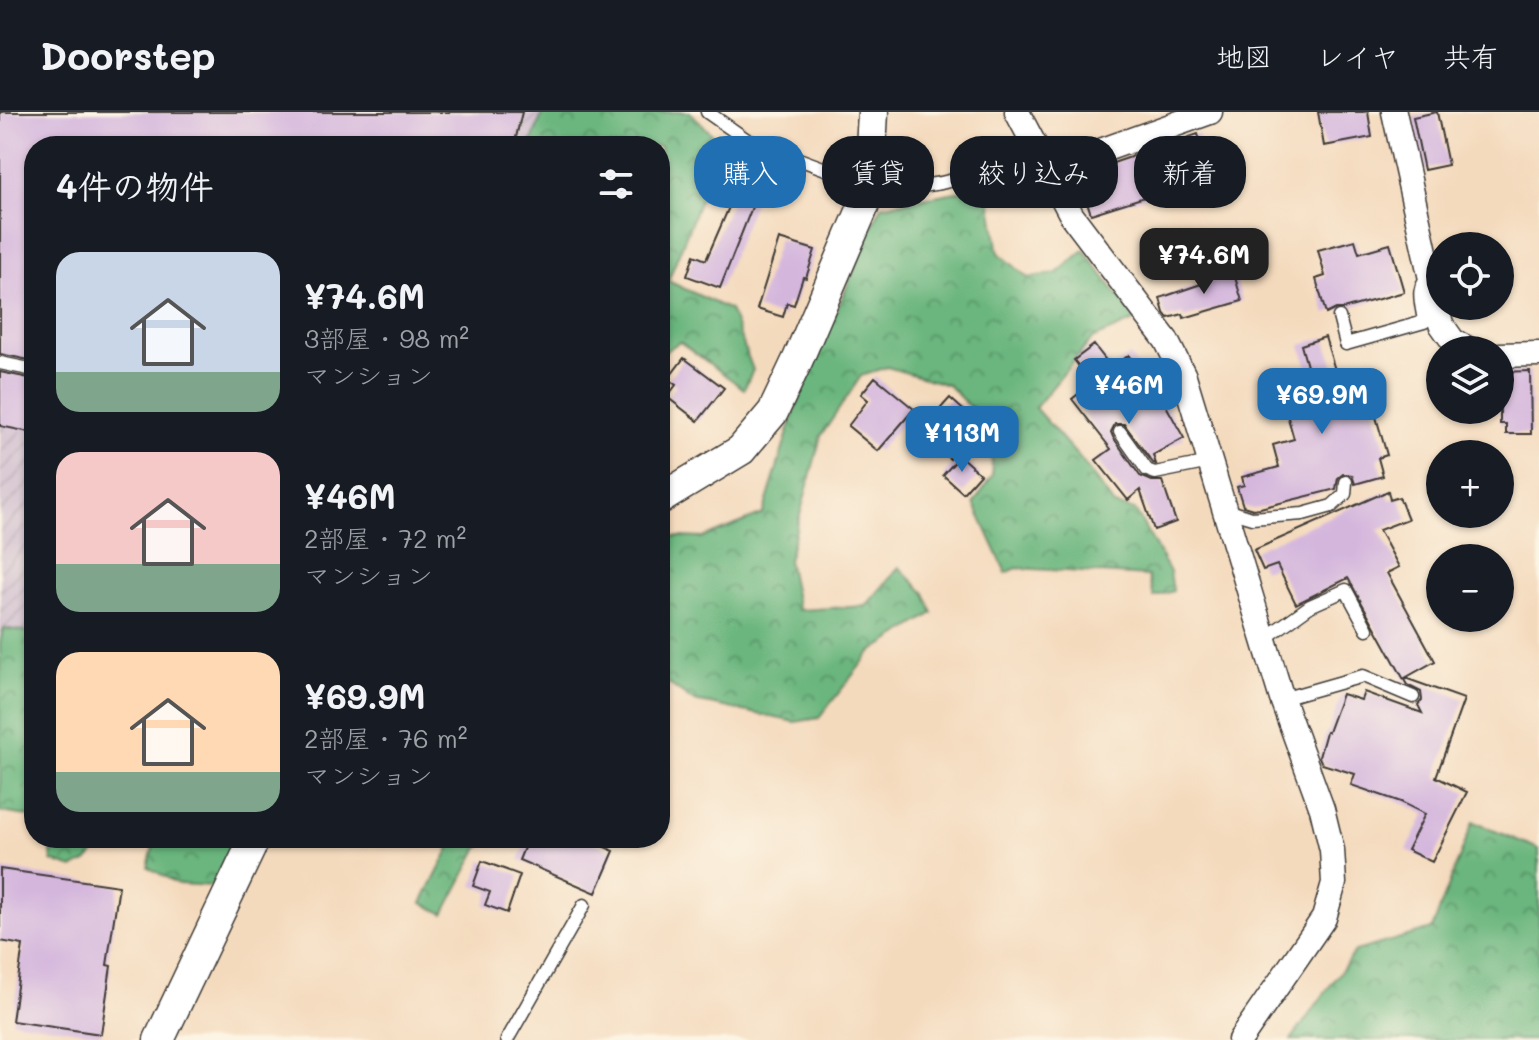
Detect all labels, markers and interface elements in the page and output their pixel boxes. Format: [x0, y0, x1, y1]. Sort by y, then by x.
text: Doorstep [40, 30, 216, 80]
text: 地図 [1216, 38, 1272, 74]
text: レイヤ [1316, 38, 1399, 74]
text: 共有 [1443, 38, 1499, 74]
chip: 購入 [694, 136, 806, 208]
chip: 賃貸 [822, 136, 934, 208]
chip: 絞り込み [950, 136, 1118, 208]
chip: 新着 [1134, 136, 1246, 208]
icon: filters [594, 162, 638, 206]
text: 4件の物件 [56, 163, 214, 208]
pin: ¥74.6M [1139, 228, 1269, 296]
map controls [1426, 232, 1514, 632]
button: locate [1426, 232, 1514, 320]
text: ¥74.6M [1158, 237, 1250, 271]
text: ¥74.6M [304, 273, 425, 318]
icon: home [120, 284, 216, 380]
text: 3部屋 · 98 m² [304, 321, 469, 355]
button: layers [1426, 336, 1514, 424]
text: マンション [304, 358, 433, 392]
pin: ¥46M [1082, 358, 1176, 426]
text: ¥46M [1094, 367, 1164, 401]
pin: ¥69.9M [1257, 368, 1387, 436]
text: ¥69.9M [1275, 377, 1369, 411]
pin: ¥113M [906, 406, 1018, 474]
text: ¥113M [924, 415, 1000, 449]
button: + [1426, 440, 1514, 528]
text: ¥46M [304, 473, 396, 518]
icon: home [120, 484, 216, 580]
text: 2部屋 · 72 m² [304, 521, 466, 555]
button: − [1426, 544, 1514, 632]
text: マンション [304, 558, 433, 592]
text: ¥69.9M [304, 673, 426, 718]
icon: home [120, 684, 216, 780]
text: 2部屋 · 76 m² [304, 721, 468, 755]
text: マンション [304, 758, 433, 792]

